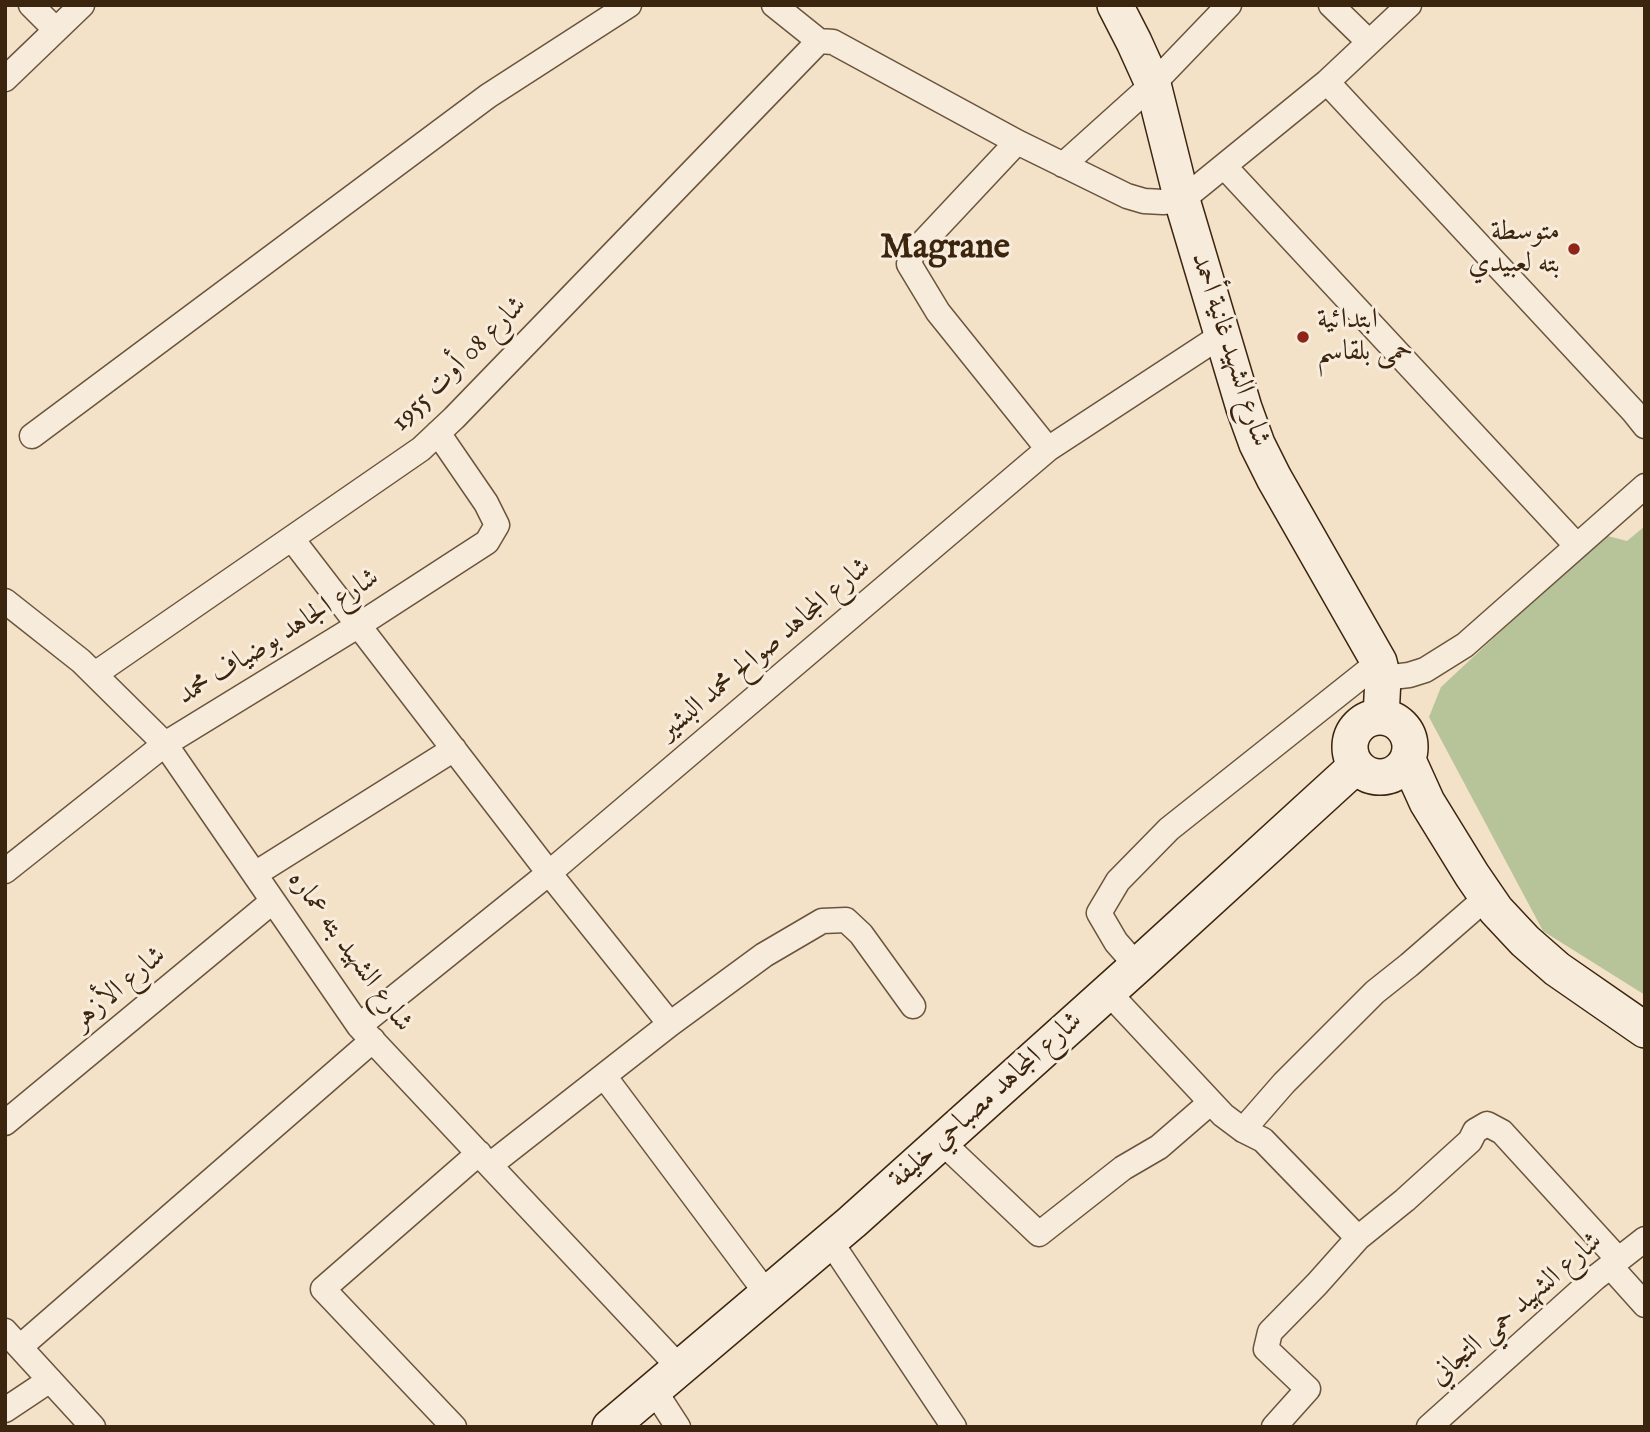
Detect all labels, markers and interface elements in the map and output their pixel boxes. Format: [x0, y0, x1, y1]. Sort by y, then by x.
place label: متوسطة بته لعبيدي [1468, 216, 1560, 282]
district label: Magrane [880, 229, 1010, 271]
marker: متوسطة بته لعبيدي [1566, 241, 1582, 257]
street label: شارع الشهيد غانية أحمد [1182, 249, 1276, 451]
street label: شارع 08 أوت 1955 [385, 290, 535, 440]
place label: ابتدائية حمى بلقاسم [1317, 304, 1413, 370]
marker: ابتدائية حمى بلقاسم [1295, 329, 1311, 345]
street label: شارع المجاهد صوالح محمد البشير [653, 551, 879, 749]
street label: شارع الجاهد بوضياف محمد [172, 562, 386, 714]
street label: شارع الشهيد بته عماره [279, 865, 419, 1039]
street label: شارع الأزهر [66, 940, 174, 1038]
street label: شارع المجاهد مصباحي خليفة [883, 1005, 1091, 1197]
street label: شارع الشهيد حمي التجاني [1424, 1226, 1610, 1394]

